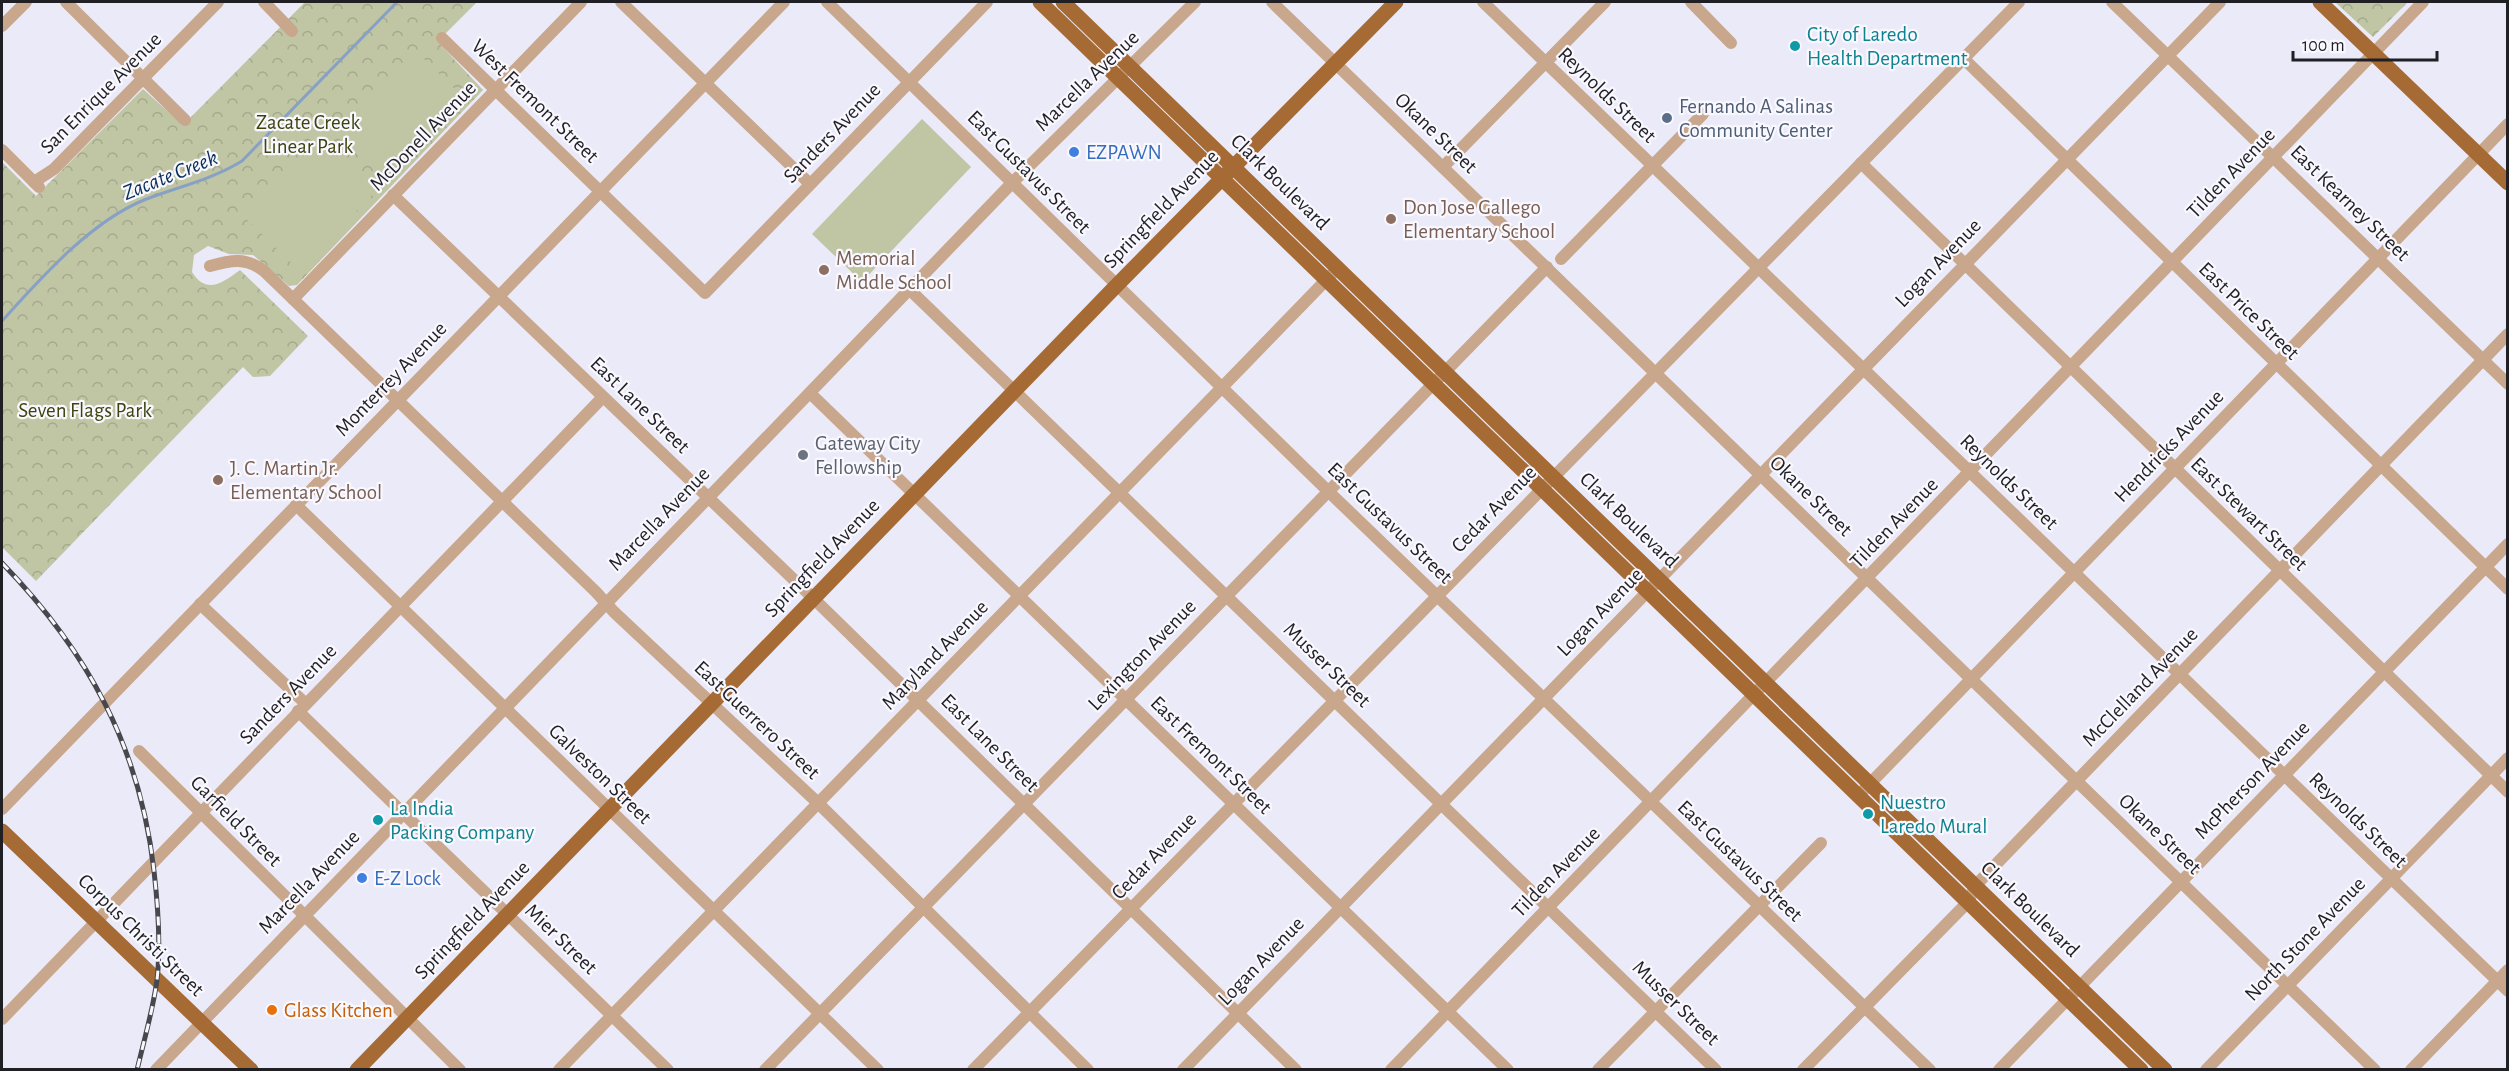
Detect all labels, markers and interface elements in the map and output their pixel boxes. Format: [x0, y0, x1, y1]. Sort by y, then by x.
place label: City of Laredo Health Department [1807, 24, 1968, 69]
scale bar [2293, 24, 2437, 62]
street label: Marcella Avenue [1031, 27, 1143, 135]
street label: San Enrique Avenue [36, 28, 166, 158]
street label: West Fremont Street [467, 35, 603, 167]
text: 100 m [2302, 37, 2345, 55]
marker: City of Laredo Health Department [1788, 39, 1802, 53]
street label: Reynolds Street [1554, 43, 1660, 147]
street label: McDonell Avenue [366, 77, 480, 195]
street label: Sanders Avenue [779, 79, 885, 187]
street label: Okane Street [1391, 89, 1481, 177]
place label: Fernando A Salinas Community Center [1679, 96, 1833, 141]
street label: East Gustavus Street [963, 106, 1095, 238]
marker: Fernando A Salinas Community Center [1660, 111, 1674, 125]
park label: Zacate Creek Linear Park [256, 112, 360, 157]
street label: Tilden Avenue [2183, 124, 2279, 222]
street label: Clark Boulevard [1227, 130, 1333, 234]
street label: East Kearney Street [2286, 141, 2414, 265]
place label: EZPAWN [1086, 142, 1162, 163]
marker: EZPAWN [1067, 145, 1081, 159]
water label: Zacate Creek [119, 146, 221, 204]
street label: Springfield Avenue [1099, 146, 1223, 272]
place label: Don Jose Gallego Elementary School [1403, 197, 1555, 242]
marker: Don Jose Gallego Elementary School [1384, 212, 1398, 226]
street label: Logan Avenue [1891, 215, 1985, 311]
place label: Memorial Middle School [836, 248, 952, 293]
street label: East Price Street [2195, 258, 2303, 364]
marker: Memorial Middle School [817, 263, 831, 277]
street label: Monterrey Avenue [331, 318, 451, 440]
street label: East Lane Street [586, 353, 694, 458]
street label: Hendricks Avenue [2110, 386, 2228, 506]
park label: Seven Flags Park [18, 400, 152, 421]
street label: Reynolds Street [1956, 430, 2062, 534]
place label: Gateway City Fellowship [815, 433, 921, 478]
marker: Gateway City Fellowship [796, 448, 810, 462]
street label: Okane Street [1766, 452, 1856, 540]
street label: East Stewart Street [2187, 453, 2312, 575]
place label: J. C. Martin Jr. Elementary School [230, 458, 382, 503]
street label: East Gustavus Street [1324, 458, 1457, 588]
street label: Cedar Avenue [1448, 461, 1540, 557]
street label: Marcella Avenue [605, 463, 713, 575]
street label: Clark Boulevard [1576, 468, 1682, 572]
marker: J. C. Martin Jr. Elementary School [211, 473, 225, 487]
street label: Tilden Avenue [1846, 474, 1942, 572]
street label: Springfield Avenue [760, 495, 884, 621]
street label: Logan Avenue [1553, 564, 1647, 660]
street label: Lexington Avenue [1084, 595, 1200, 715]
street label: Maryland Avenue [878, 596, 992, 714]
street label: Musser Street [1280, 619, 1375, 712]
street label: McClelland Avenue [2078, 623, 2202, 751]
street label: Sanders Avenue [235, 640, 341, 748]
street label: East Guerrero Street [690, 657, 824, 783]
street label: East Lane Street [937, 690, 1043, 796]
street label: East Fremont Street [1146, 692, 1276, 818]
street label: McPherson Avenue [2191, 717, 2313, 843]
street label: Galveston Street [545, 720, 656, 828]
street label: Reynolds Street [2305, 768, 2411, 872]
street label: Garfield Street [187, 772, 286, 871]
street label: Okane Street [2115, 790, 2205, 878]
place label: Nuestro Laredo Mural [1880, 792, 1987, 837]
street label: East Gustavus Street [1674, 796, 1807, 926]
place label: La India Packing Company [390, 798, 534, 843]
marker: Nuestro Laredo Mural [1861, 807, 1875, 821]
street label: Cedar Avenue [1108, 808, 1200, 904]
marker: La India Packing Company [371, 813, 385, 827]
street label: Tilden Avenue [1508, 823, 1604, 921]
street label: Marcella Avenue [255, 826, 363, 938]
street label: Springfield Avenue [410, 857, 534, 983]
street label: Clark Boulevard [1977, 857, 2083, 961]
place label: E-Z Lock [374, 868, 441, 889]
street label: Corpus Christi Street [74, 870, 208, 1000]
marker: E-Z Lock [355, 871, 369, 885]
street label: North Stone Avenue [2241, 873, 2369, 1005]
street label: Mier Street [521, 900, 601, 978]
street label: Logan Avenue [1214, 913, 1308, 1009]
street label: Musser Street [1629, 957, 1724, 1050]
place label: Glass Kitchen [284, 1000, 393, 1021]
marker: Glass Kitchen [265, 1003, 279, 1017]

